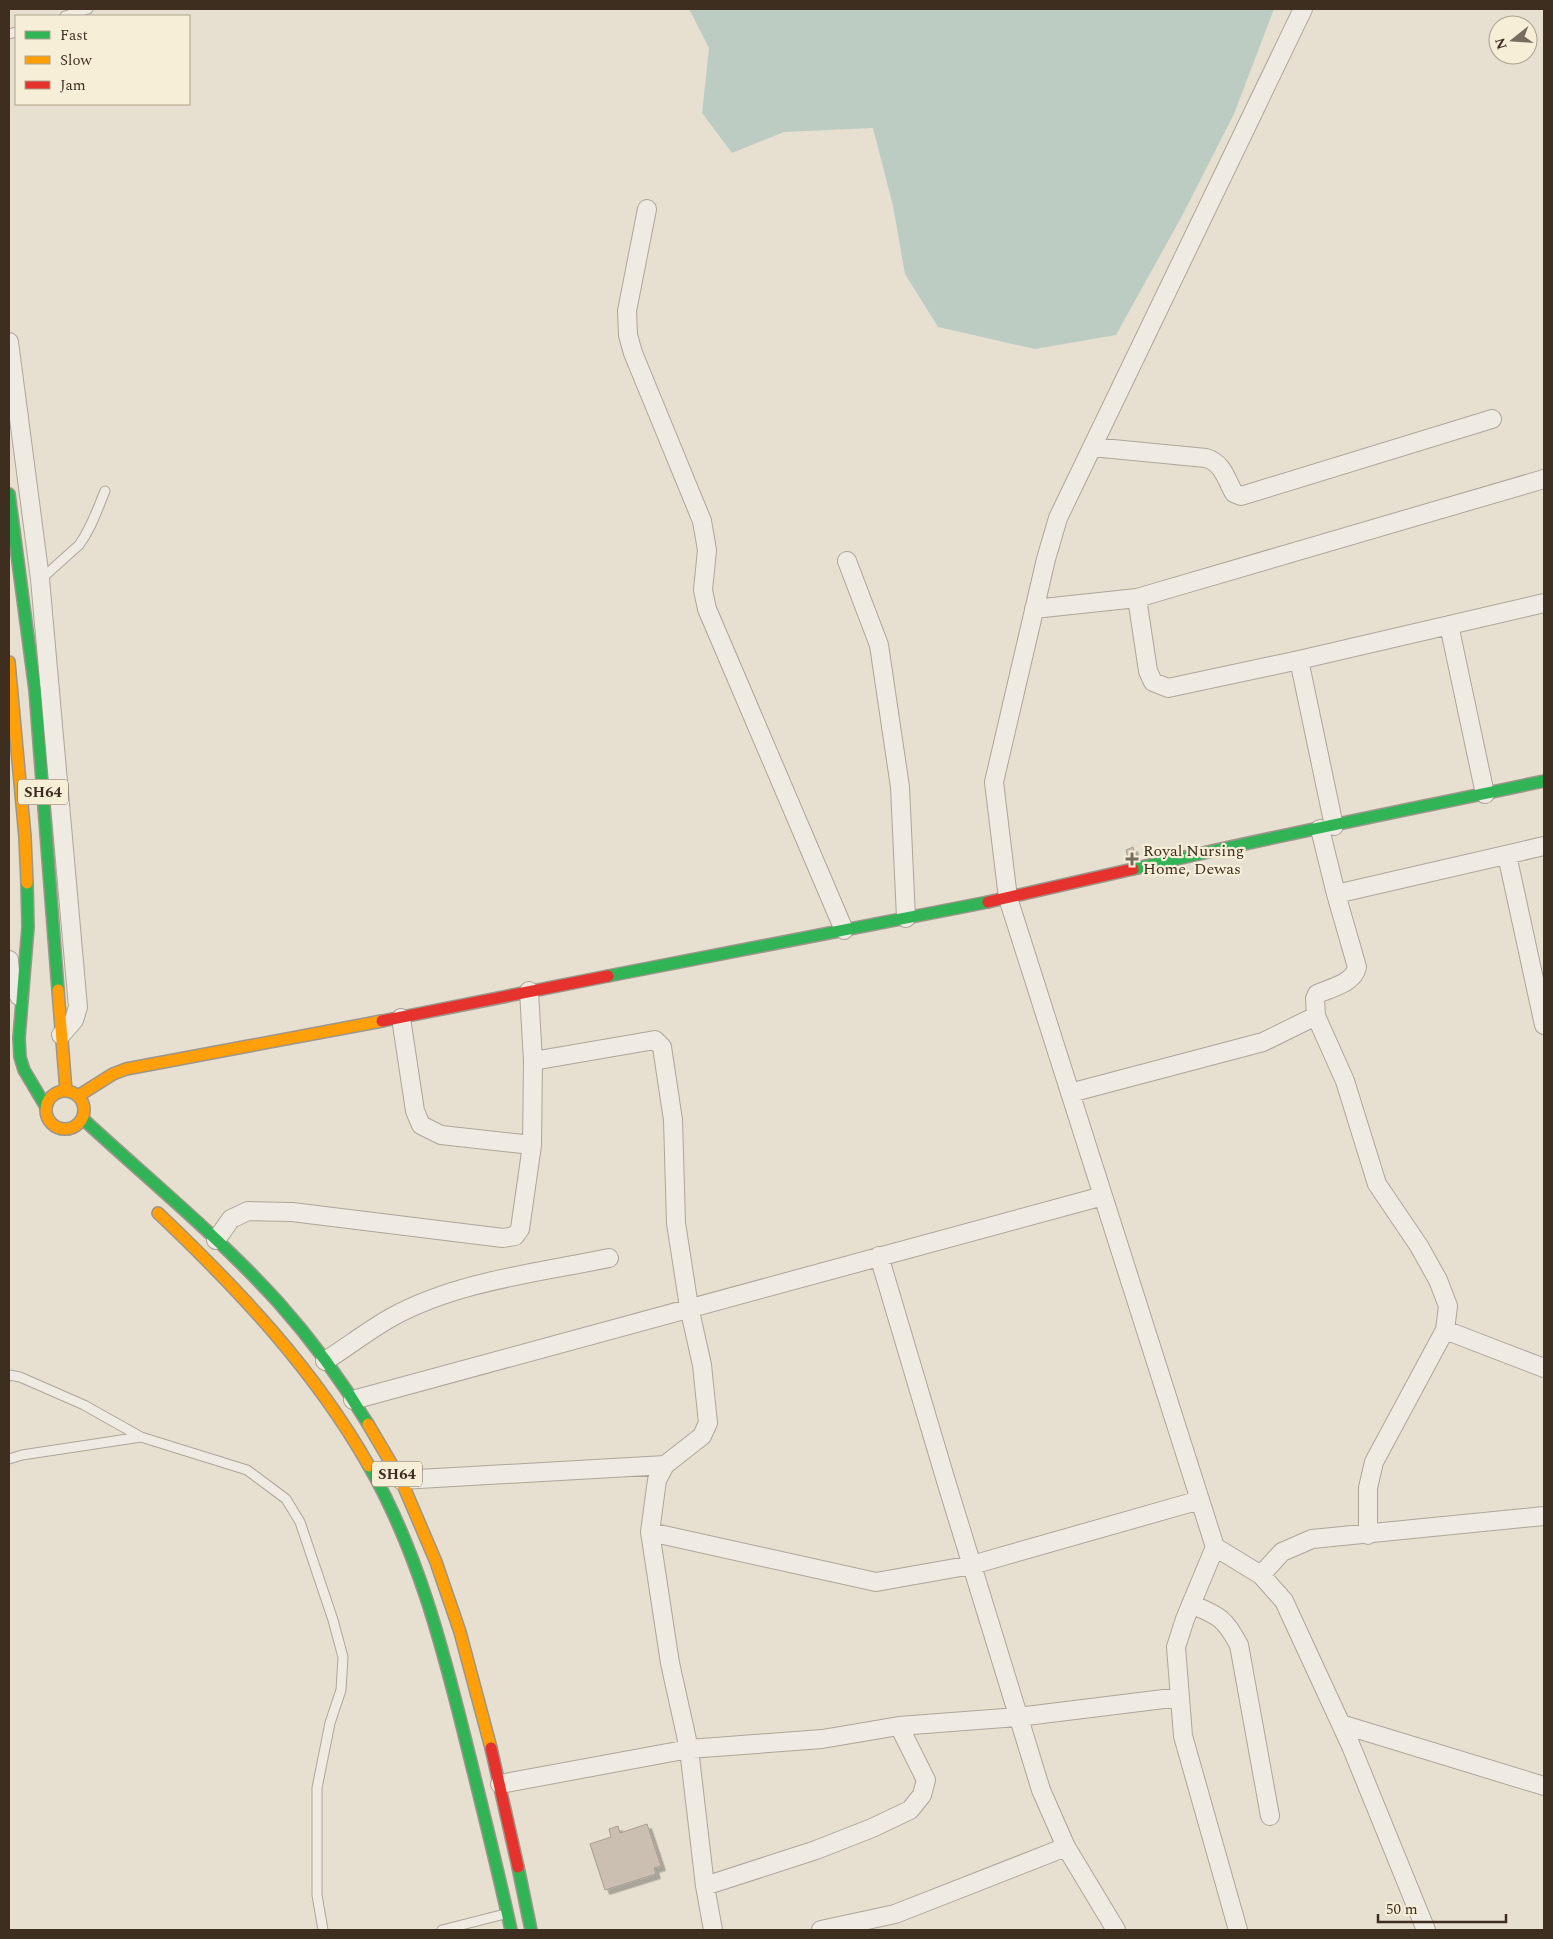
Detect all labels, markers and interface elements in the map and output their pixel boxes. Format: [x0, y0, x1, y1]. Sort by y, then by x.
legend [15, 15, 190, 105]
north arrow [1488, 15, 1538, 65]
text: Fast [60, 24, 88, 47]
text: N [1489, 35, 1513, 52]
text: Slow [60, 49, 92, 72]
text: Jam [60, 74, 86, 97]
road number: SH64 [18, 780, 68, 804]
place label: Royal Nursing Home, Dewas [1143, 839, 1244, 881]
marker: Royal Nursing Home, Dewas [1125, 852, 1139, 866]
road number: SH64 [372, 1462, 422, 1486]
scale bar [1378, 1892, 1506, 1924]
text: 50 m [1386, 1898, 1418, 1921]

